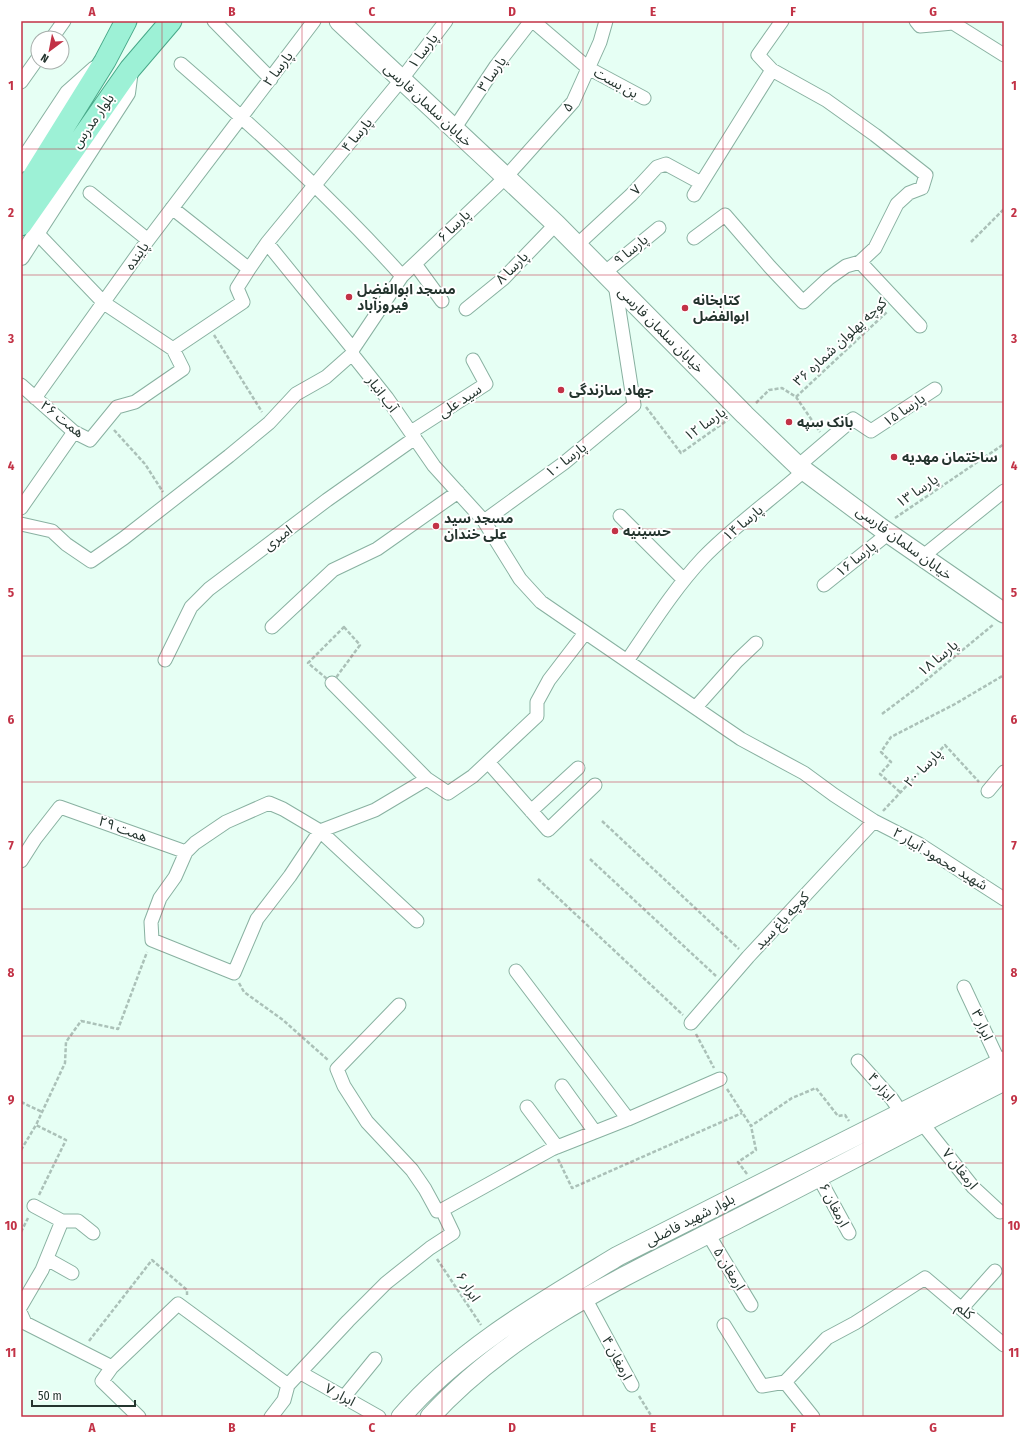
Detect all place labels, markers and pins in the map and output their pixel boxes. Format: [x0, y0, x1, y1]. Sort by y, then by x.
place label: مسجد ابوالفضل فیروزآباد [357, 281, 456, 314]
marker: مسجد ابوالفضل فیروزآباد [344, 292, 354, 302]
place label: کتابخانه ابوالفضل [693, 292, 749, 325]
marker: کتابخانه ابوالفضل [680, 303, 690, 313]
place label: جهاد سازندگی [569, 382, 654, 399]
marker: جهاد سازندگی [556, 385, 566, 395]
place label: بانک سپه [797, 414, 853, 431]
marker: بانک سپه [784, 417, 794, 427]
place label: ساختمان مهدیه [902, 449, 998, 466]
marker: ساختمان مهدیه [889, 452, 899, 462]
place label: مسجد سید علی خندان [444, 510, 514, 543]
marker: مسجد سید علی خندان [431, 521, 441, 531]
place label: حسینیه [623, 523, 671, 540]
marker: حسینیه [610, 526, 620, 536]

